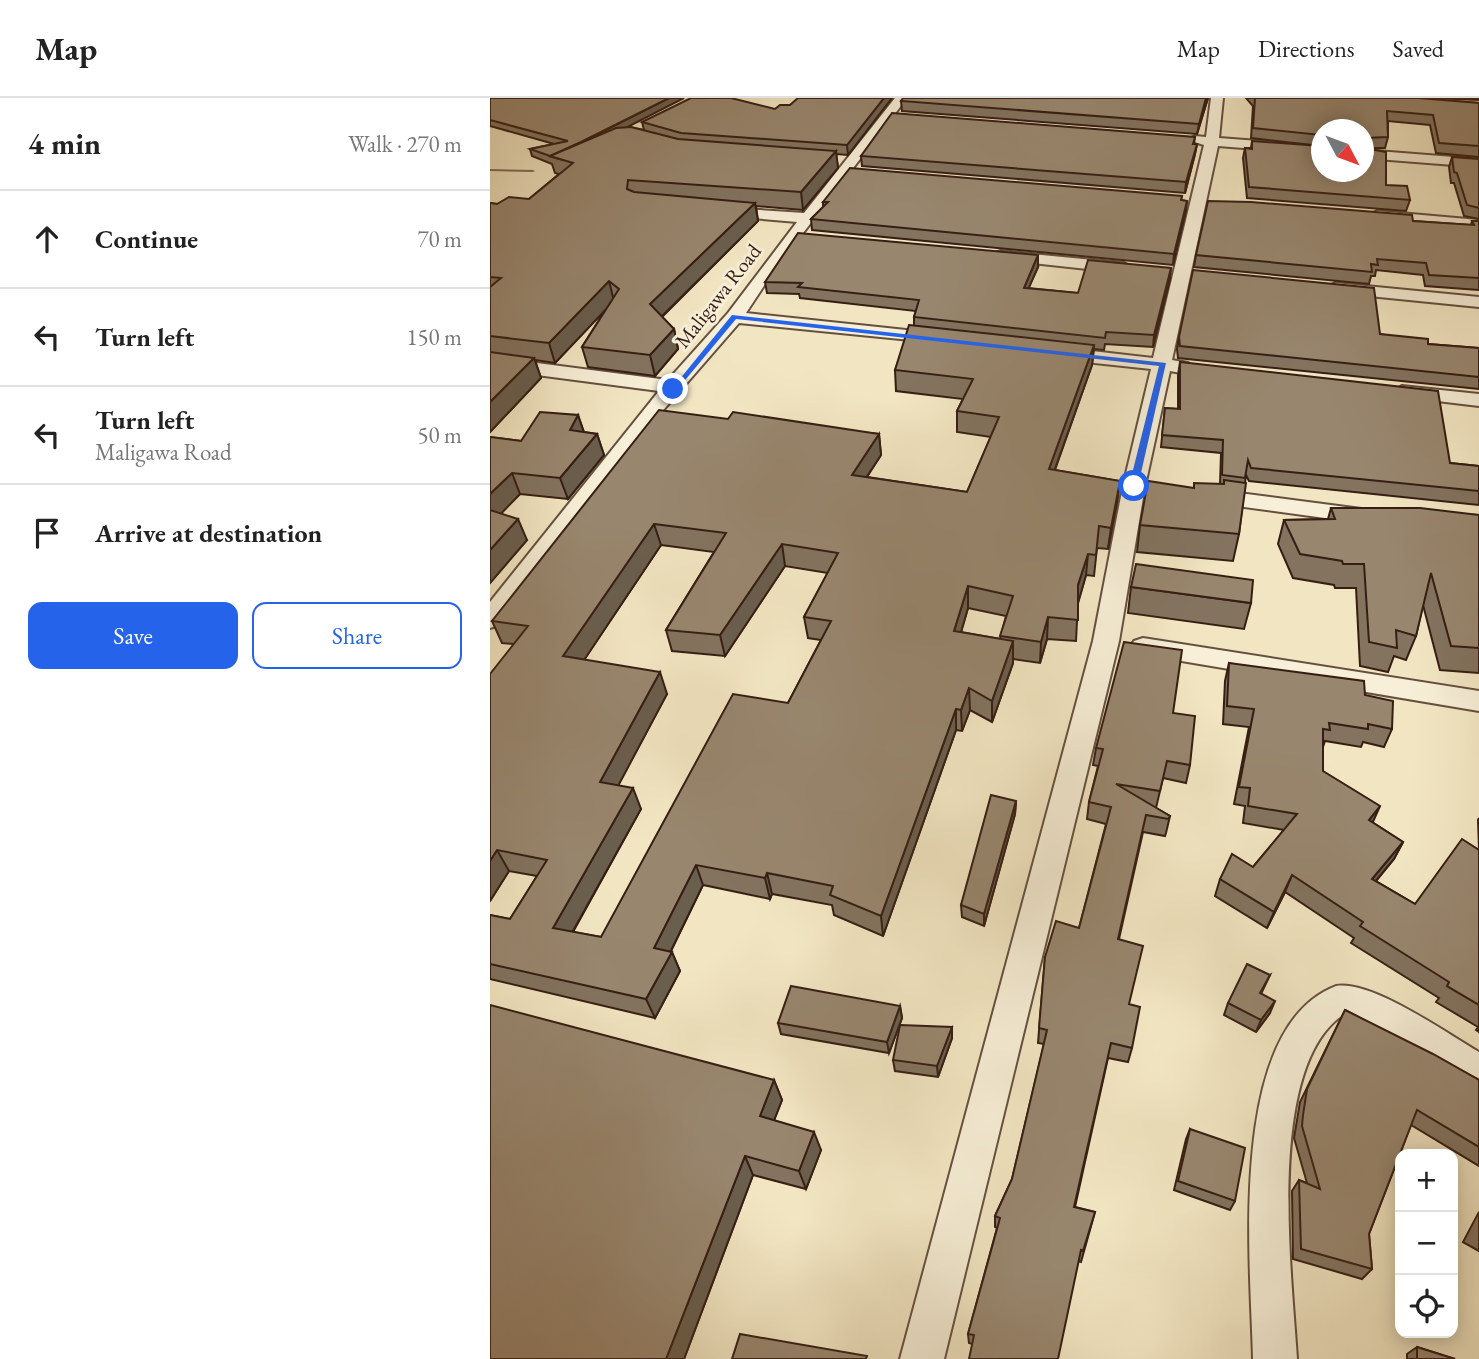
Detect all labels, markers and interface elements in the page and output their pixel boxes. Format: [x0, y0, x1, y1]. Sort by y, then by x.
text: Map [35, 27, 97, 70]
text: Map [1177, 33, 1220, 64]
text: Directions [1258, 33, 1355, 64]
text: Saved [1393, 33, 1444, 64]
north arrow [1311, 119, 1374, 182]
text: 4 min [28, 124, 101, 163]
text: Walk · 270 m [348, 129, 462, 159]
icon: ahead [28, 220, 66, 258]
text: Continue [95, 222, 198, 256]
text: 70 m [417, 224, 462, 254]
street label: Maligawa Road [669, 238, 767, 353]
icon: left [28, 318, 66, 356]
text: Turn left [95, 320, 194, 354]
text: 150 m [406, 322, 462, 352]
route end [657, 373, 688, 404]
text: Turn left [95, 403, 194, 437]
icon: left [28, 416, 66, 454]
text: 50 m [417, 420, 462, 450]
text: Maligawa Road [95, 437, 232, 467]
route start [1118, 470, 1149, 501]
icon: arrive [28, 514, 66, 552]
text: Arrive at destination [95, 516, 322, 550]
button: Save [28, 602, 238, 669]
button: Share [252, 602, 462, 669]
map controls [1395, 1149, 1458, 1338]
button: + [1395, 1149, 1458, 1212]
button: − [1395, 1212, 1458, 1275]
button: locate [1395, 1275, 1458, 1338]

